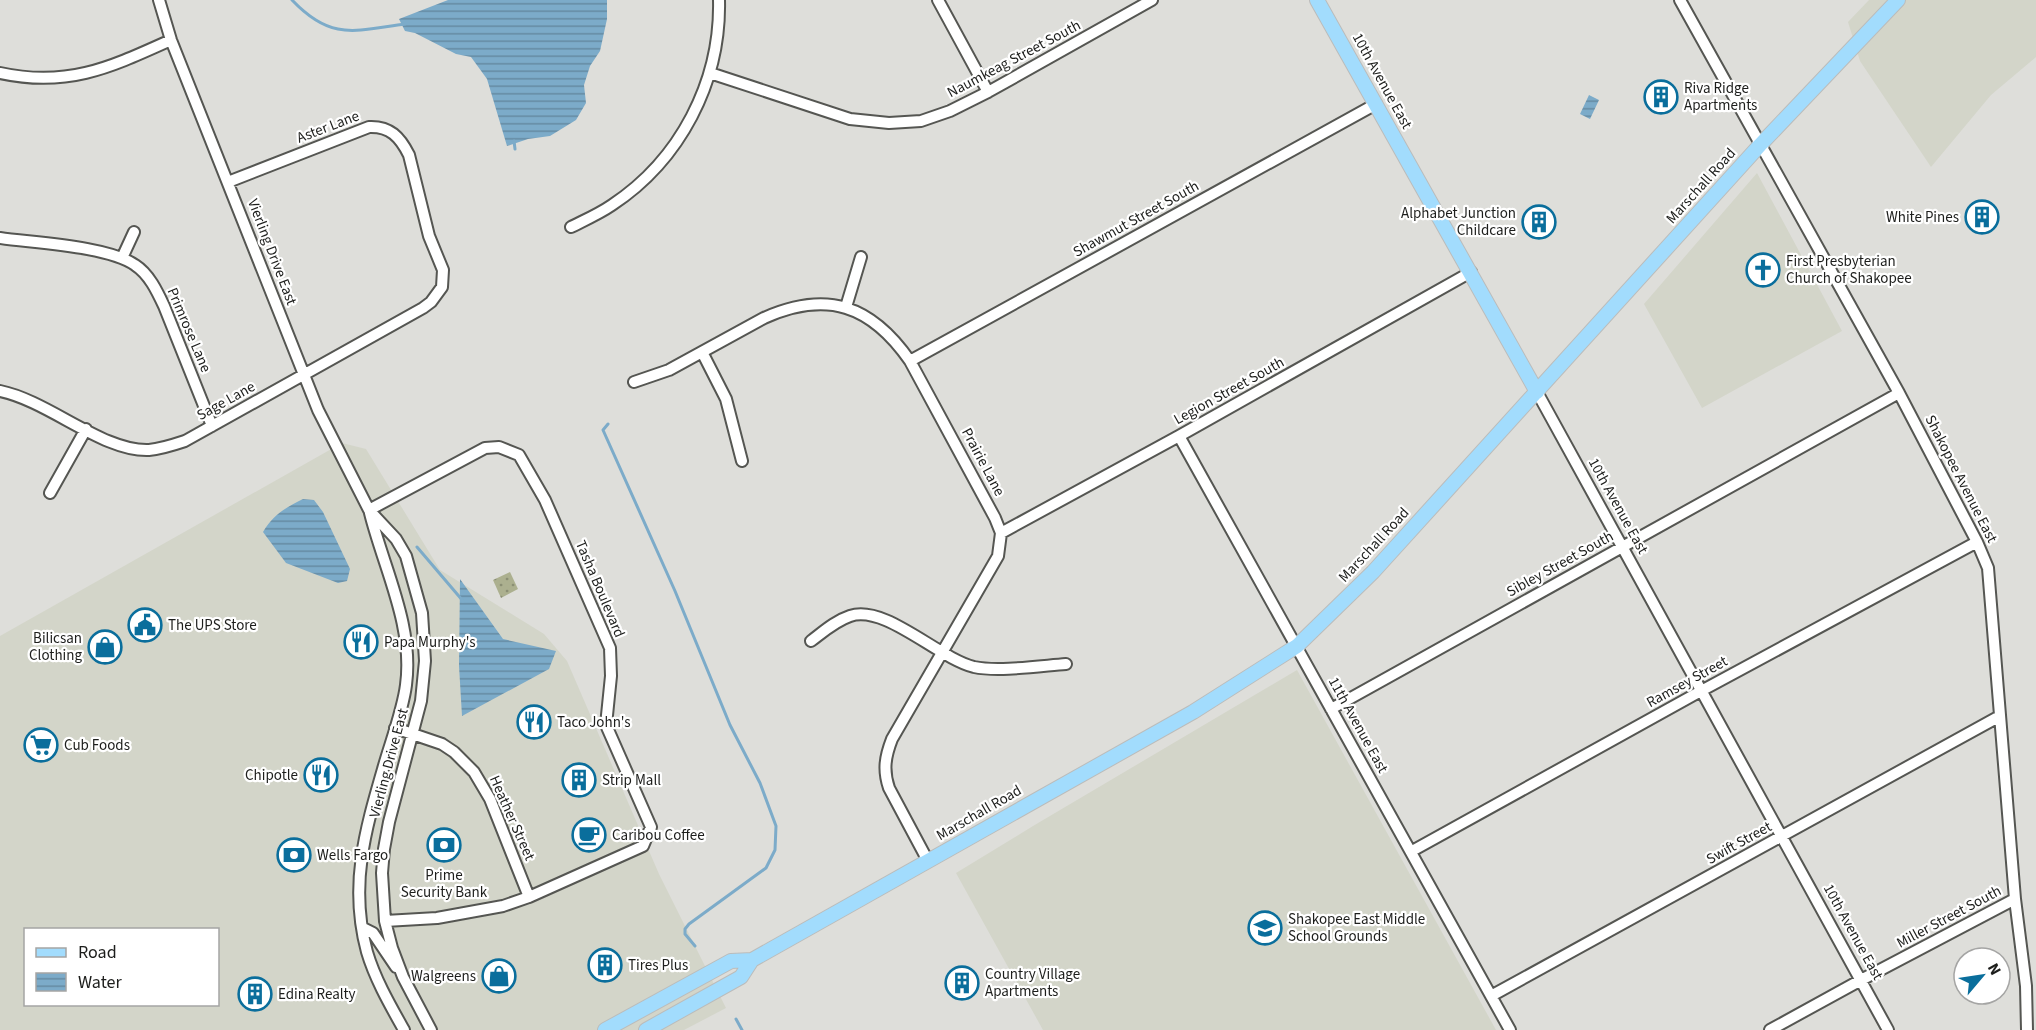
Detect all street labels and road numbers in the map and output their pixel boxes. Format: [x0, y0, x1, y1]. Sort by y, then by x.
street label: Naumkeag Street South [944, 15, 1084, 103]
street label: 10th Avenue East [1347, 29, 1417, 133]
street label: Aster Lane [294, 105, 362, 149]
street label: Marschall Road [1661, 144, 1741, 228]
street label: Shawmut Street South [1069, 176, 1203, 262]
street label: Vierling Drive East [242, 196, 302, 308]
street label: Primrose Lane [162, 284, 216, 376]
street label: Legion Street South [1170, 352, 1288, 430]
street label: Sage Lane [193, 376, 259, 426]
street label: Shakopee Avenue East [1920, 411, 2002, 547]
street label: Prairie Lane [956, 424, 1010, 500]
street label: 10th Avenue East [1583, 454, 1653, 558]
street label: Marschall Road [1334, 503, 1414, 587]
street label: Sibley Street South [1503, 526, 1617, 602]
street label: Tasha Boulevard [570, 537, 630, 641]
street label: Ramsey Street [1643, 651, 1731, 713]
street label: 11th Avenue East [1323, 673, 1393, 777]
street label: Vierling Drive East [364, 706, 414, 820]
street label: Heather Street [484, 772, 540, 864]
street label: Marschall Road [932, 780, 1026, 846]
street label: Swift Street [1702, 816, 1776, 870]
street label: 10th Avenue East [1818, 880, 1888, 984]
street label: Miller Street South [1893, 880, 2005, 954]

